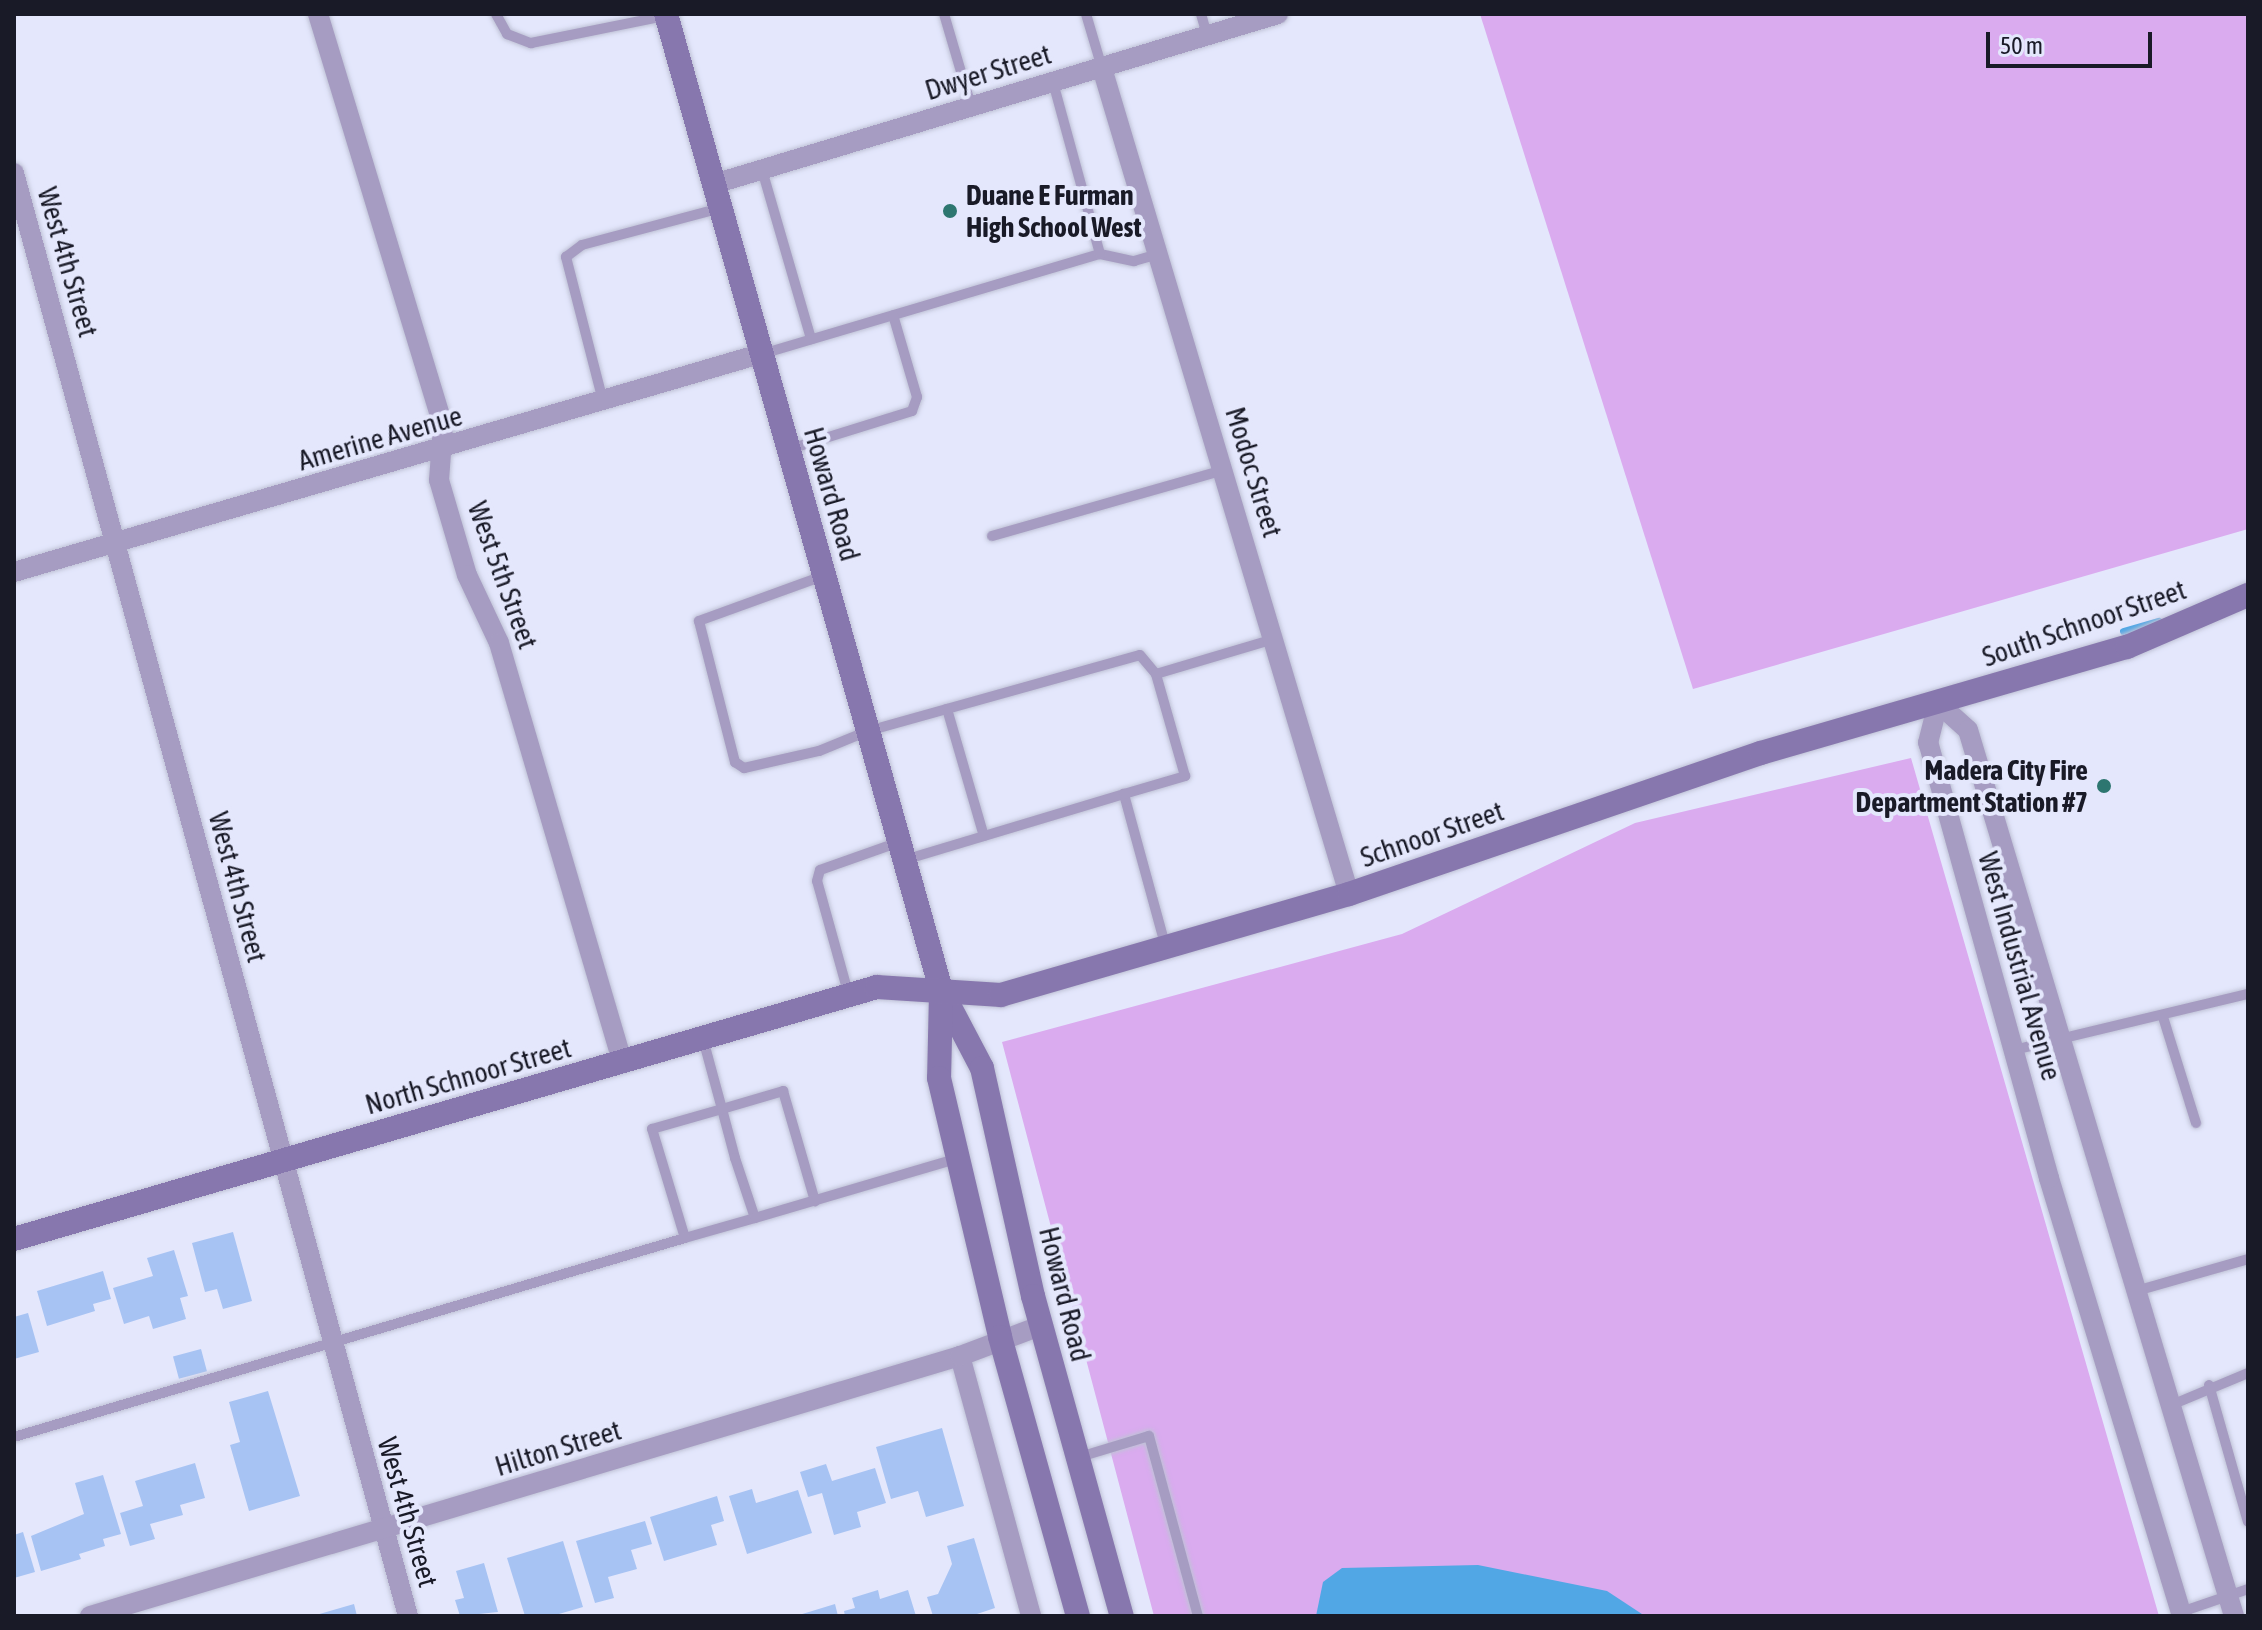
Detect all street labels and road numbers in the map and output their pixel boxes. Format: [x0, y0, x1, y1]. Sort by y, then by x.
street label: Dwyer Street [921, 37, 1055, 107]
street label: West 4th Street [31, 183, 105, 341]
street label: Amerine Avenue [294, 399, 466, 477]
street label: Modoc Street [1218, 403, 1290, 541]
street label: Howard Road [797, 423, 867, 565]
street label: West 5th Street [461, 497, 545, 653]
street label: South Schnoor Street [1978, 572, 2190, 674]
street label: Schnoor Street [1356, 794, 1508, 874]
street label: West 4th Street [202, 808, 274, 966]
street label: West Industrial Avenue [1971, 848, 2069, 1084]
street label: North Schnoor Street [361, 1031, 575, 1121]
street label: Howard Road [1032, 1223, 1098, 1365]
street label: Hilton Street [491, 1413, 625, 1483]
street label: West 4th Street [371, 1433, 445, 1591]

